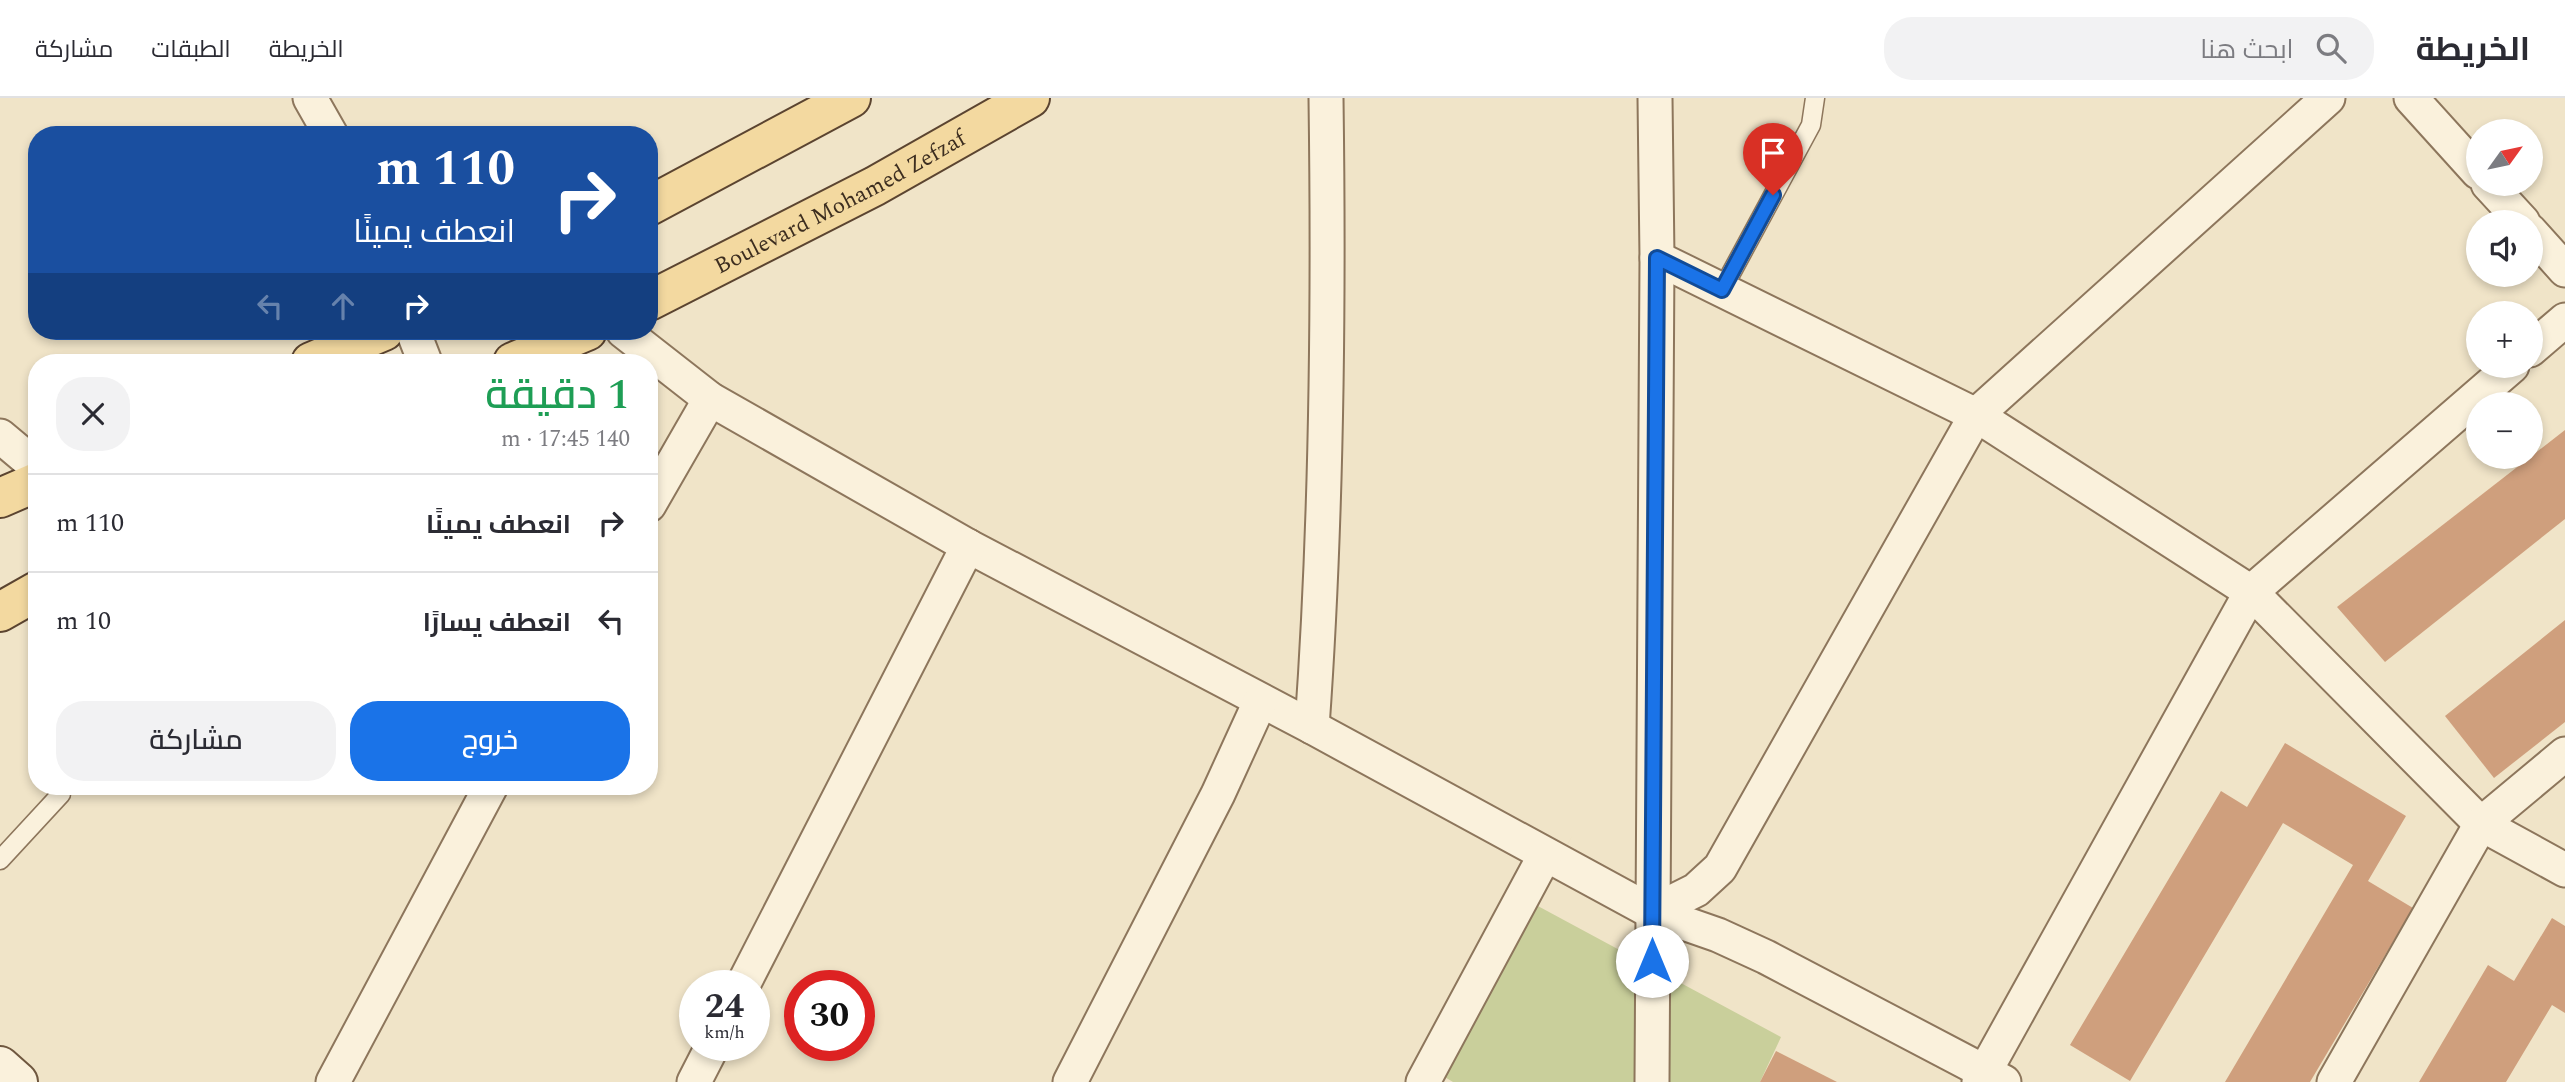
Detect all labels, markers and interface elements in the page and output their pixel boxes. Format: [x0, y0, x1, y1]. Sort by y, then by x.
search box [1884, 17, 2374, 80]
text: الخريطة [2416, 25, 2530, 75]
icon: search [2312, 29, 2350, 67]
text: ابحث هنا [2200, 30, 2294, 70]
text: مشاركة [35, 32, 113, 68]
text: الطبقات [151, 32, 231, 68]
text: الخريطة [269, 32, 344, 68]
north arrow [2466, 119, 2543, 196]
map controls [2466, 119, 2543, 469]
street label: Boulevard Mohamed Zefzaf [708, 121, 975, 284]
pin [1743, 123, 1803, 195]
text: 110 m [376, 132, 515, 207]
icon: arrive [1754, 134, 1792, 172]
icon: right [539, 154, 630, 245]
text: انعطف يمينًا [353, 208, 515, 257]
button: sound [2466, 210, 2543, 287]
icon: left [251, 287, 289, 325]
icon: ahead [324, 287, 362, 325]
icon: right [397, 287, 435, 325]
button: + [2466, 301, 2543, 378]
text: 1 دقيقة [485, 364, 630, 427]
button: close [56, 377, 130, 451]
button: − [2466, 392, 2543, 469]
text: 140 m · 17:45 [501, 422, 630, 457]
text: 110 m [56, 503, 124, 543]
icon: right [592, 504, 630, 542]
text: انعطف يمينًا [426, 505, 571, 545]
text: 10 m [56, 601, 111, 641]
icon: left [592, 602, 630, 640]
text: انعطف يسارًا [423, 603, 571, 643]
button: مشاركة [56, 701, 336, 781]
button: خروج [350, 701, 630, 781]
position arrow [1615, 924, 1689, 998]
speed limit sign: 30 [784, 970, 875, 1061]
text: 24 [705, 980, 744, 1033]
text: km/h [704, 1019, 745, 1046]

